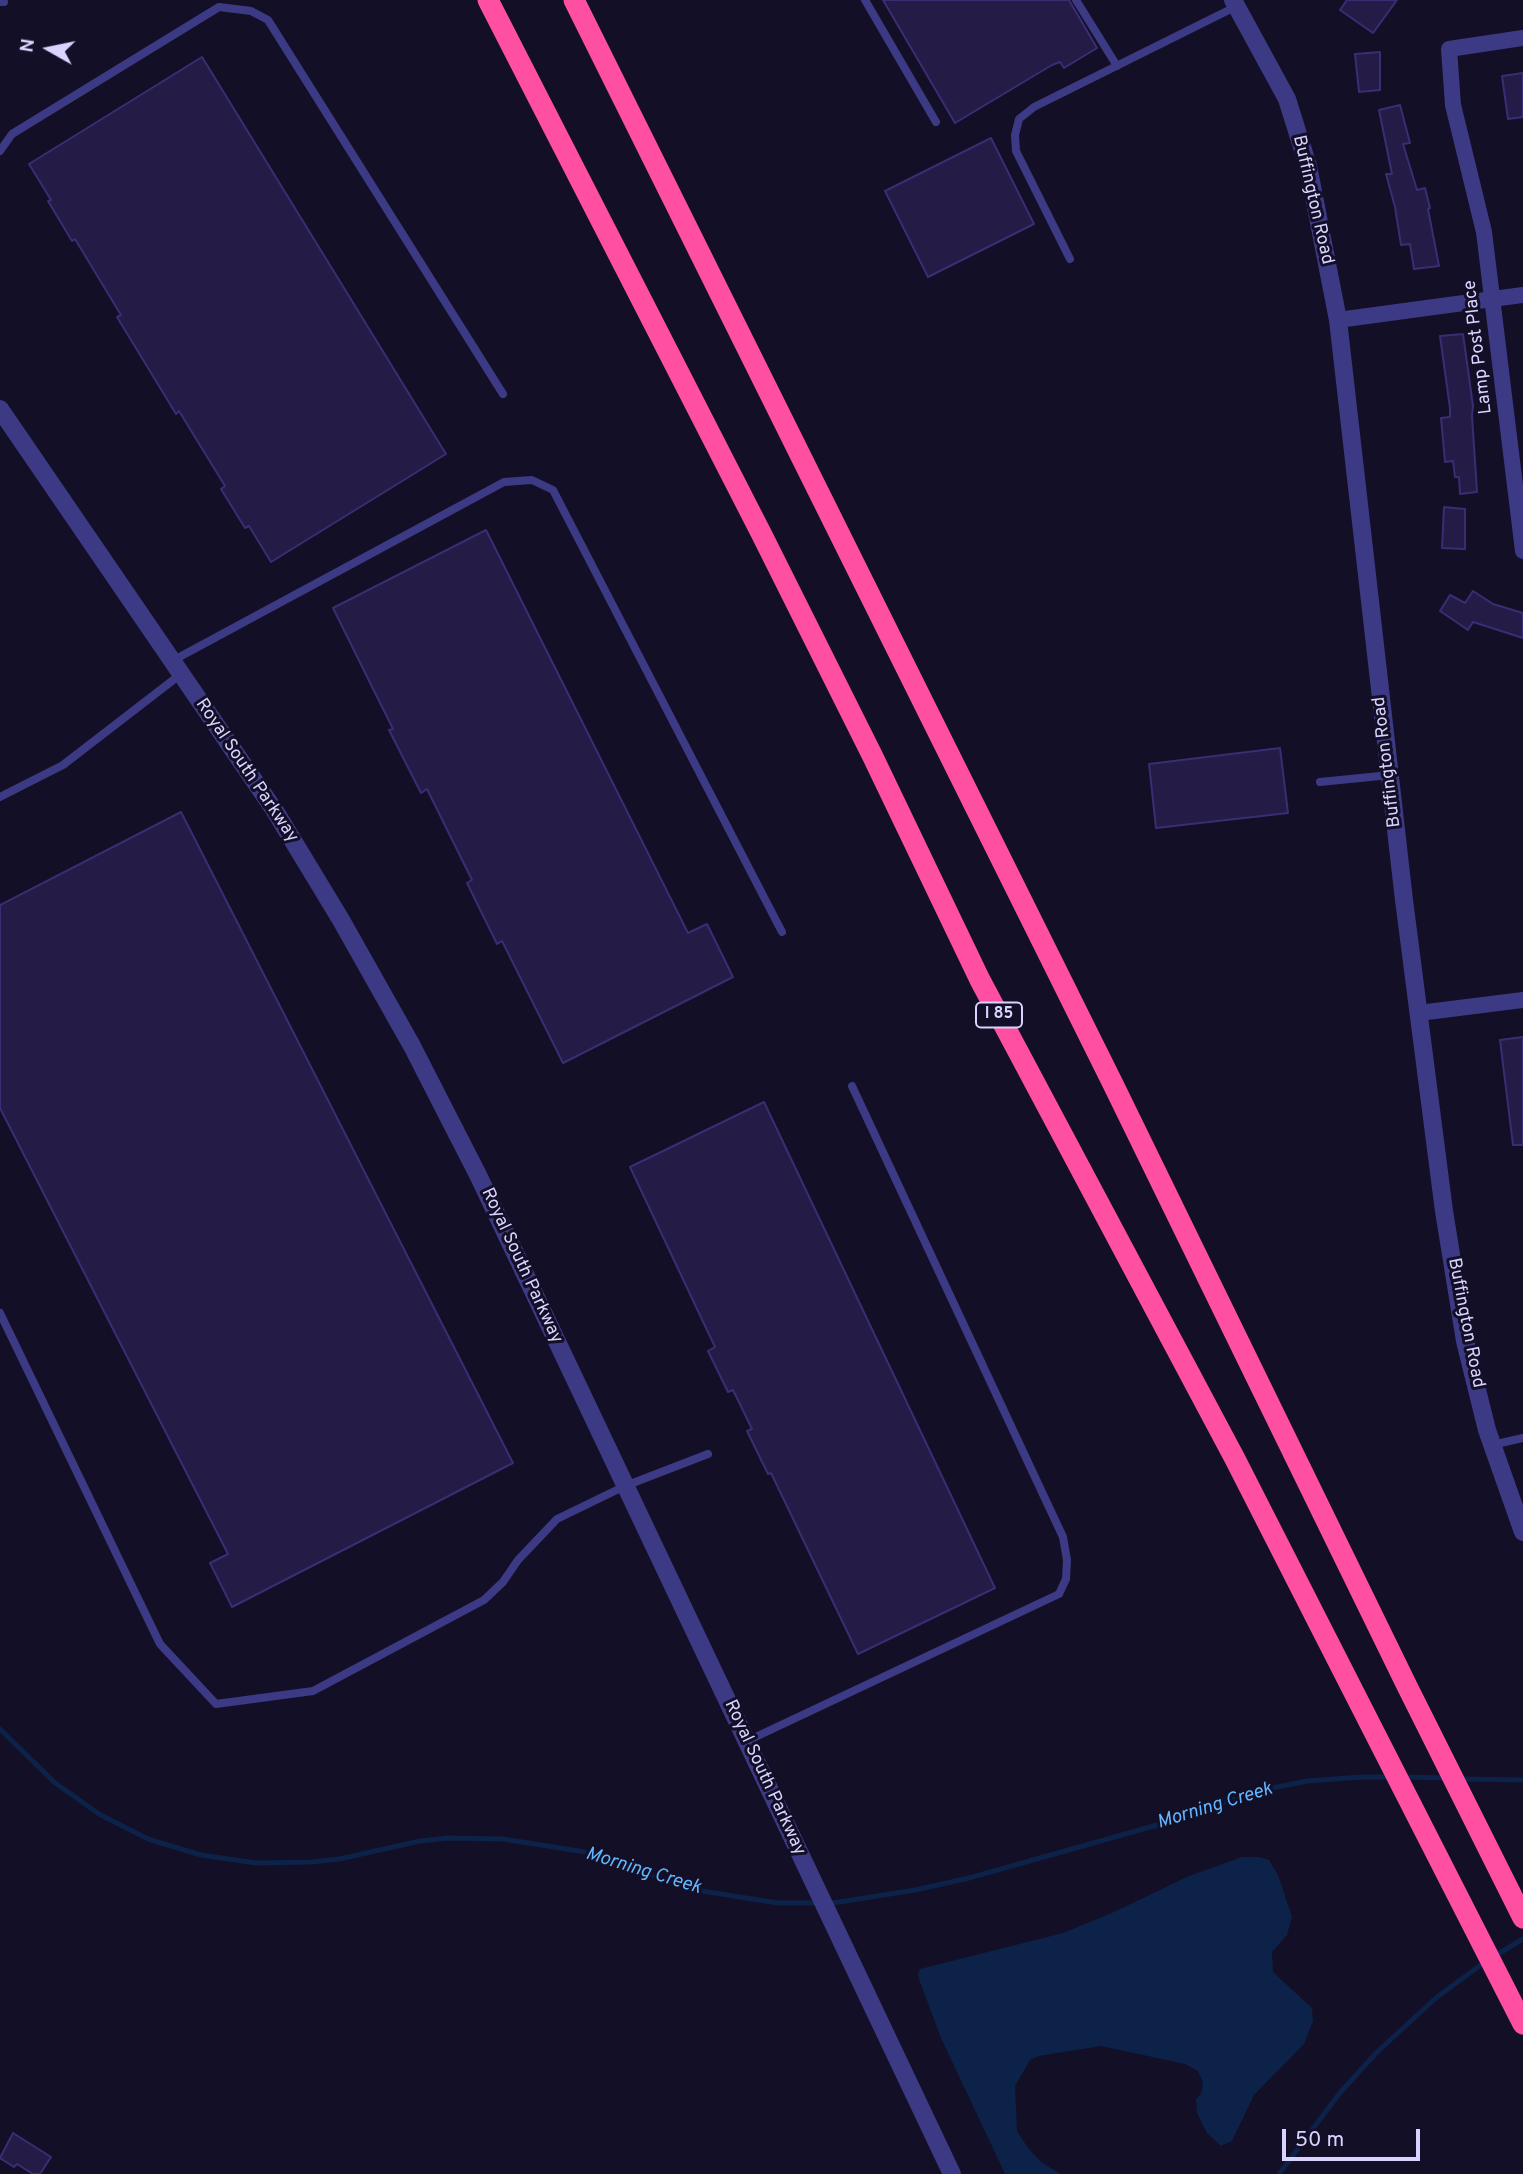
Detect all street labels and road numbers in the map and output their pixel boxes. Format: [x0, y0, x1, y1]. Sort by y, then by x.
street label: Buffington Road [1287, 133, 1337, 267]
street label: Lamp Post Place [1460, 279, 1498, 415]
street label: Royal South Parkway [190, 695, 302, 847]
street label: Buffington Road [1369, 695, 1407, 829]
road number: I 85 [976, 1002, 1022, 1028]
street label: Royal South Parkway [475, 1185, 567, 1347]
street label: Buffington Road [1442, 1256, 1488, 1390]
street label: Royal South Parkway [718, 1697, 810, 1859]

